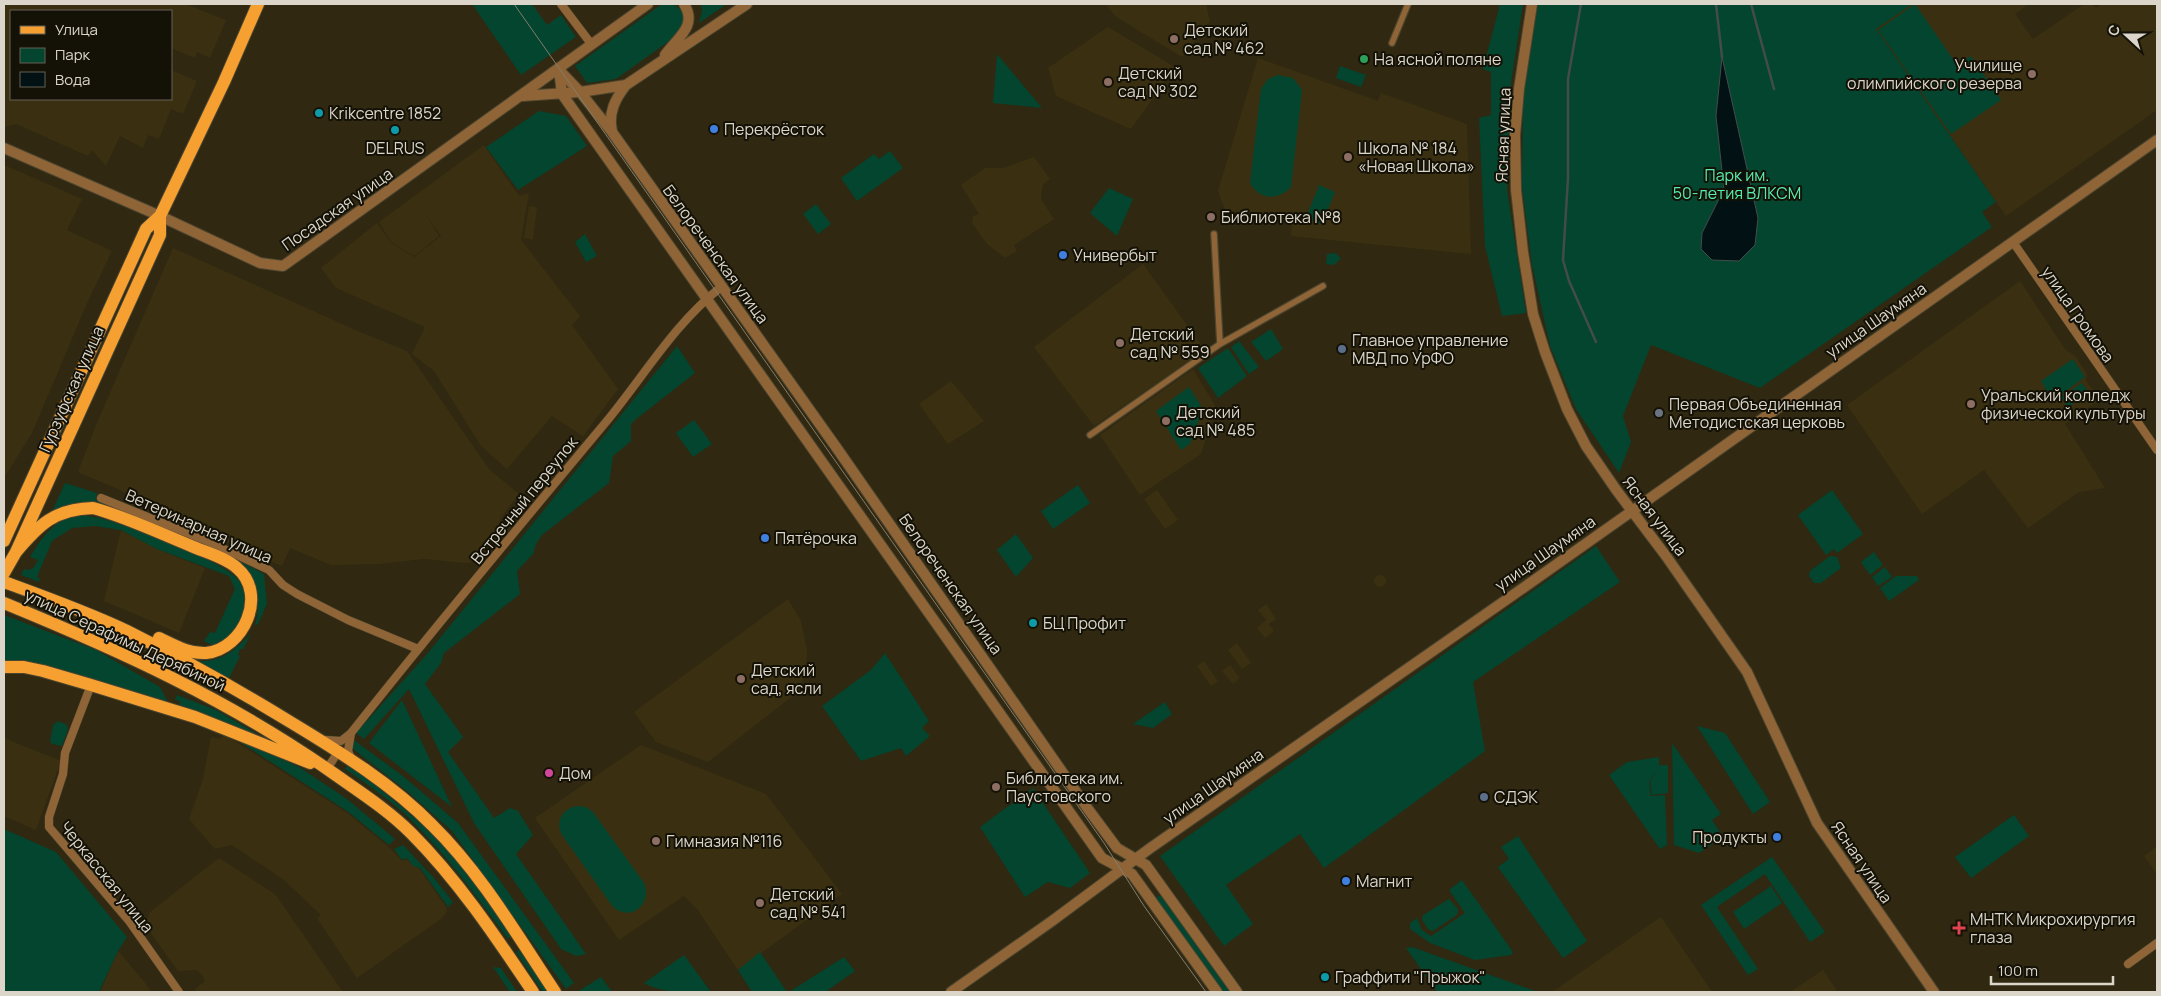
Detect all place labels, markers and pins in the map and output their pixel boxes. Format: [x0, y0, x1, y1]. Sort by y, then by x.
place label: Детский сад № 462 [1184, 19, 1264, 59]
marker: Детский сад № 462 [1168, 33, 1180, 45]
place label: На ясной поляне [1374, 48, 1501, 70]
marker: На ясной поляне [1358, 53, 1370, 65]
place label: Училище олимпийского резерва [1847, 54, 2022, 94]
place label: Детский сад № 302 [1118, 62, 1197, 102]
marker: Училище олимпийского резерва [2026, 68, 2038, 80]
marker: Детский сад № 302 [1102, 76, 1114, 88]
place label: Krikcentre 1852 [329, 102, 441, 124]
marker: Krikcentre 1852 [313, 107, 325, 119]
place label: Перекрёсток [724, 118, 825, 140]
marker: Перекрёсток [708, 123, 720, 135]
marker: DELRUS [389, 124, 401, 136]
place label: DELRUS [366, 137, 424, 159]
place label: Школа № 184 «Новая Школа» [1358, 137, 1475, 177]
marker: Школа № 184 «Новая Школа» [1342, 151, 1354, 163]
place label: Библиотека №8 [1221, 206, 1341, 228]
marker: Библиотека №8 [1205, 211, 1217, 223]
place label: Универбыт [1073, 244, 1157, 266]
marker: Универбыт [1057, 249, 1069, 261]
place label: Детский сад № 559 [1130, 323, 1210, 363]
place label: Главное управление МВД по УрФО [1352, 329, 1508, 369]
marker: Детский сад № 559 [1114, 337, 1126, 349]
marker: Главное управление МВД по УрФО [1336, 343, 1348, 355]
place label: Уральский колледж физической культуры [1981, 384, 2146, 424]
place label: Первая Объединенная Методистская церковь [1669, 393, 1845, 433]
marker: Уральский колледж физической культуры [1965, 398, 1977, 410]
place label: Детский сад № 485 [1176, 401, 1255, 441]
marker: Первая Объединенная Методистская церковь [1653, 407, 1665, 419]
marker: Детский сад № 485 [1160, 415, 1172, 427]
place label: Пятёрочка [775, 527, 857, 549]
marker: Пятёрочка [759, 532, 771, 544]
place label: БЦ Профит [1043, 612, 1126, 634]
marker: БЦ Профит [1027, 617, 1039, 629]
place label: Детский сад, ясли [751, 659, 821, 699]
marker: Детский сад, ясли [735, 673, 747, 685]
place label: Дом [559, 762, 591, 784]
marker: Дом [543, 767, 555, 779]
place label: Библиотека им. Паустовского [1006, 767, 1123, 807]
marker: Библиотека им. Паустовского [990, 781, 1002, 793]
place label: СДЭК [1494, 786, 1538, 808]
marker: СДЭК [1478, 791, 1490, 803]
place label: Продукты [1692, 826, 1767, 848]
place label: Гимназия №116 [666, 830, 782, 852]
marker: Продукты [1771, 831, 1783, 843]
marker: Гимназия №116 [650, 835, 662, 847]
place label: Магнит [1356, 870, 1412, 892]
marker: Магнит [1340, 875, 1352, 887]
place label: Детский сад № 541 [770, 883, 846, 923]
marker: Детский сад № 541 [754, 897, 766, 909]
place label: МНТК Микрохирургия глаза [1970, 908, 2136, 948]
marker: МНТК Микрохирургия глаза [1952, 921, 1966, 935]
place label: Граффити "Прыжок" [1335, 966, 1486, 988]
marker: Граффити "Прыжок" [1319, 971, 1331, 983]

